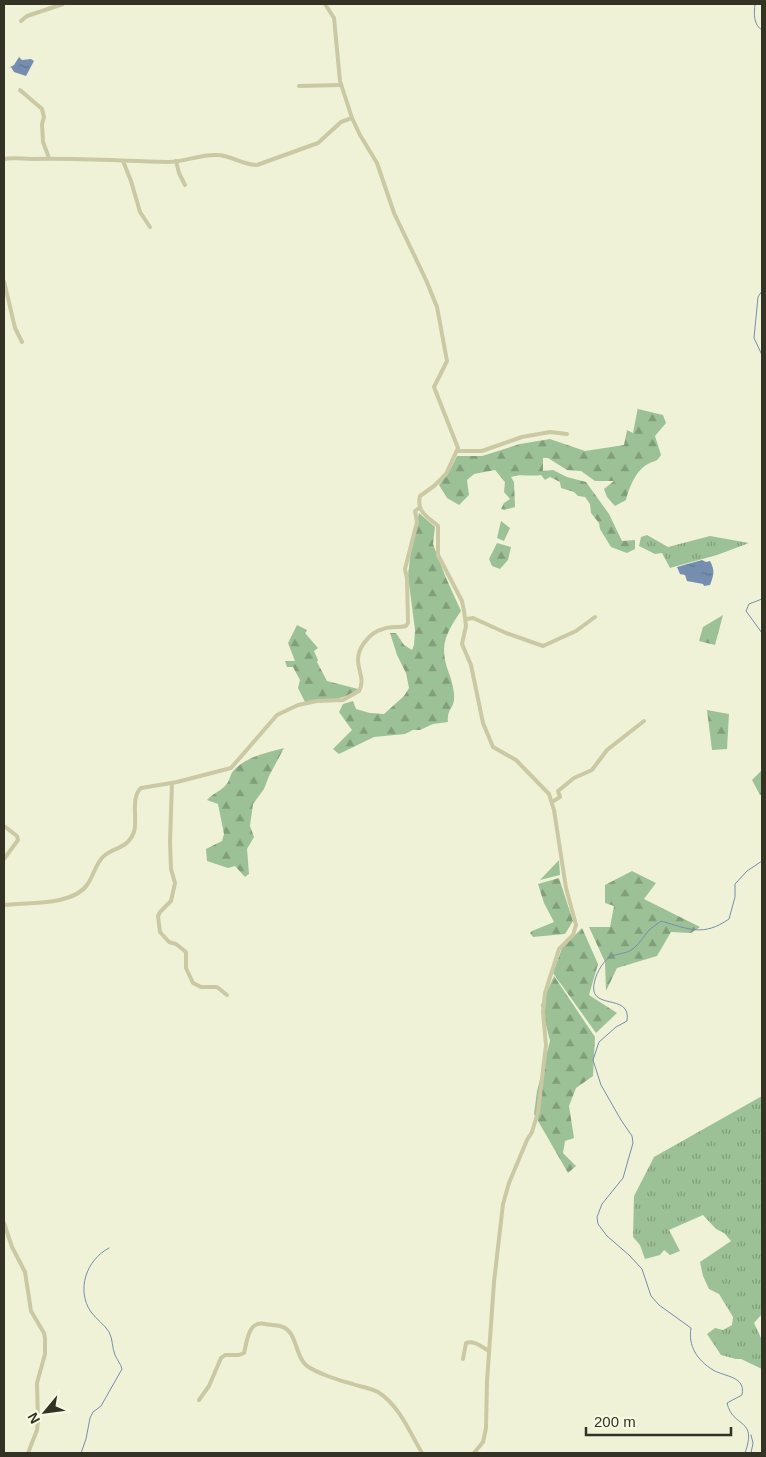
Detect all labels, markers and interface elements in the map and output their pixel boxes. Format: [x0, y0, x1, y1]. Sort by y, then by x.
north arrow [20, 1387, 70, 1437]
scale bar [586, 1404, 731, 1436]
text: N [24, 1410, 43, 1427]
text: 200 m [594, 1413, 636, 1430]

